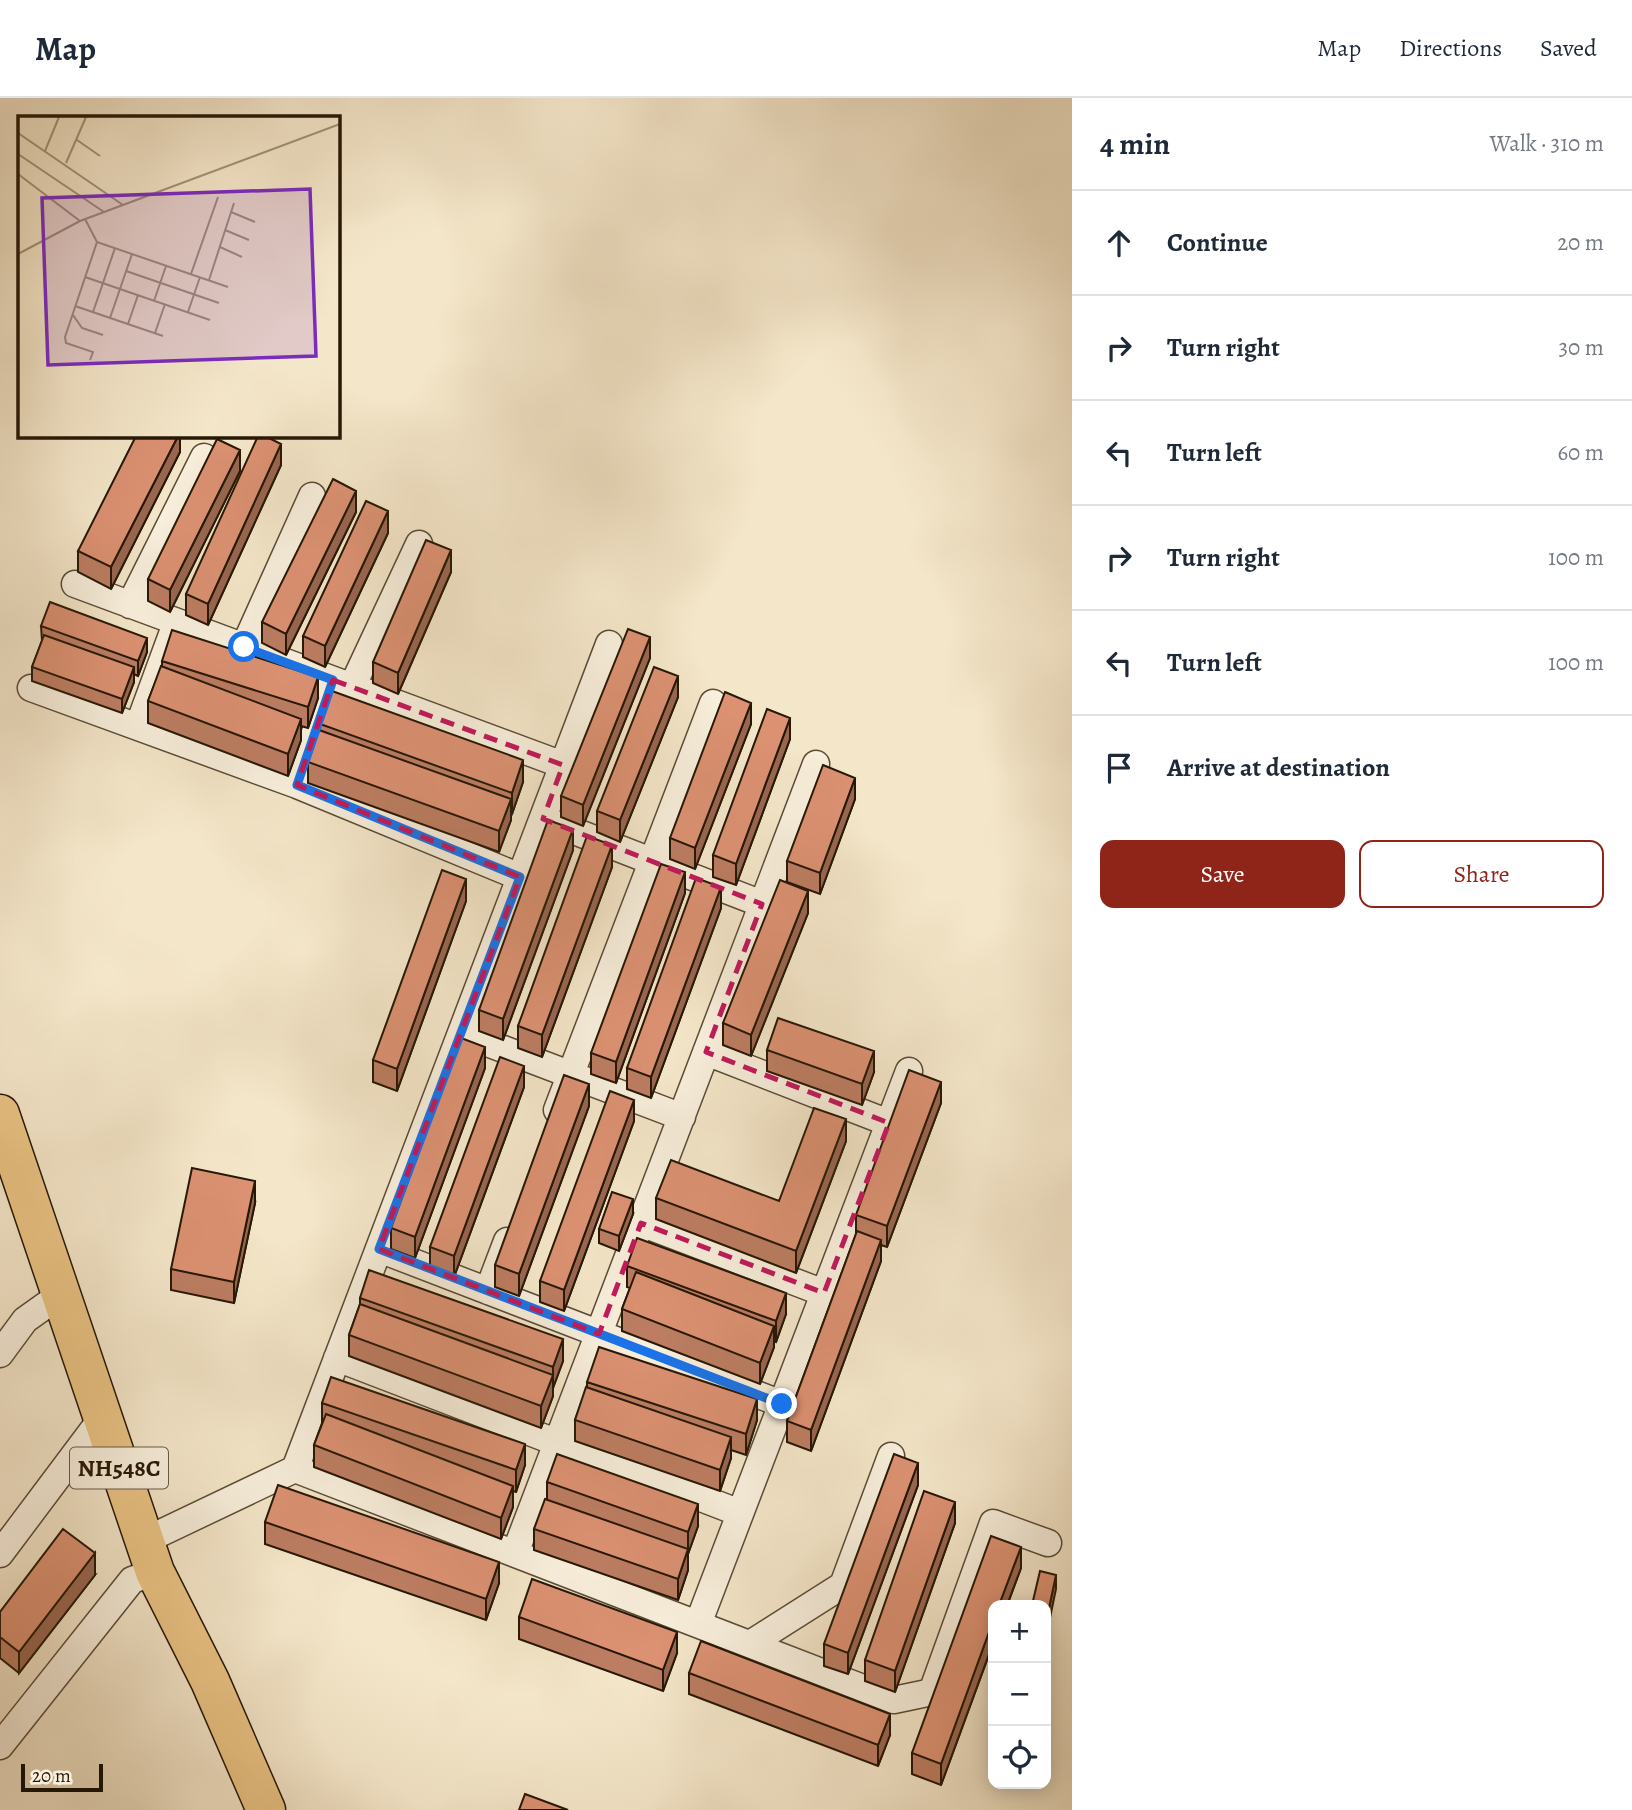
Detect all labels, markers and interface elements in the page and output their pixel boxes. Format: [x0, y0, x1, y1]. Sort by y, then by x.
text: Map [35, 26, 96, 71]
text: Map [1317, 32, 1361, 64]
text: Directions [1399, 32, 1502, 64]
text: Saved [1540, 32, 1597, 64]
inset map [18, 116, 340, 438]
text: 4 min [1100, 124, 1170, 164]
text: Walk · 310 m [1490, 128, 1604, 159]
icon: ahead [1100, 224, 1138, 262]
text: Continue [1167, 225, 1268, 260]
text: 20 m [1557, 227, 1604, 258]
icon: right [1100, 329, 1138, 367]
text: Turn right [1167, 330, 1280, 365]
text: 30 m [1558, 332, 1604, 363]
icon: left [1100, 434, 1138, 472]
text: Turn left [1167, 435, 1262, 470]
text: 60 m [1557, 437, 1604, 468]
icon: right [1100, 539, 1138, 577]
text: Turn right [1167, 540, 1280, 575]
text: 100 m [1548, 542, 1604, 573]
route start [228, 631, 259, 662]
icon: left [1100, 644, 1138, 682]
text: Turn left [1167, 645, 1262, 680]
text: 100 m [1548, 647, 1604, 678]
icon: arrive [1100, 749, 1138, 787]
text: Arrive at destination [1167, 750, 1390, 785]
button: Save [1100, 840, 1345, 908]
button: Share [1359, 840, 1604, 908]
route end [766, 1388, 797, 1419]
road number: NH548C [70, 1448, 168, 1488]
map controls [988, 1600, 1051, 1789]
button: + [988, 1600, 1051, 1663]
button: − [988, 1663, 1051, 1726]
button: locate [988, 1726, 1051, 1789]
scale bar [21, 1761, 103, 1793]
text: 20 m [32, 1763, 71, 1789]

